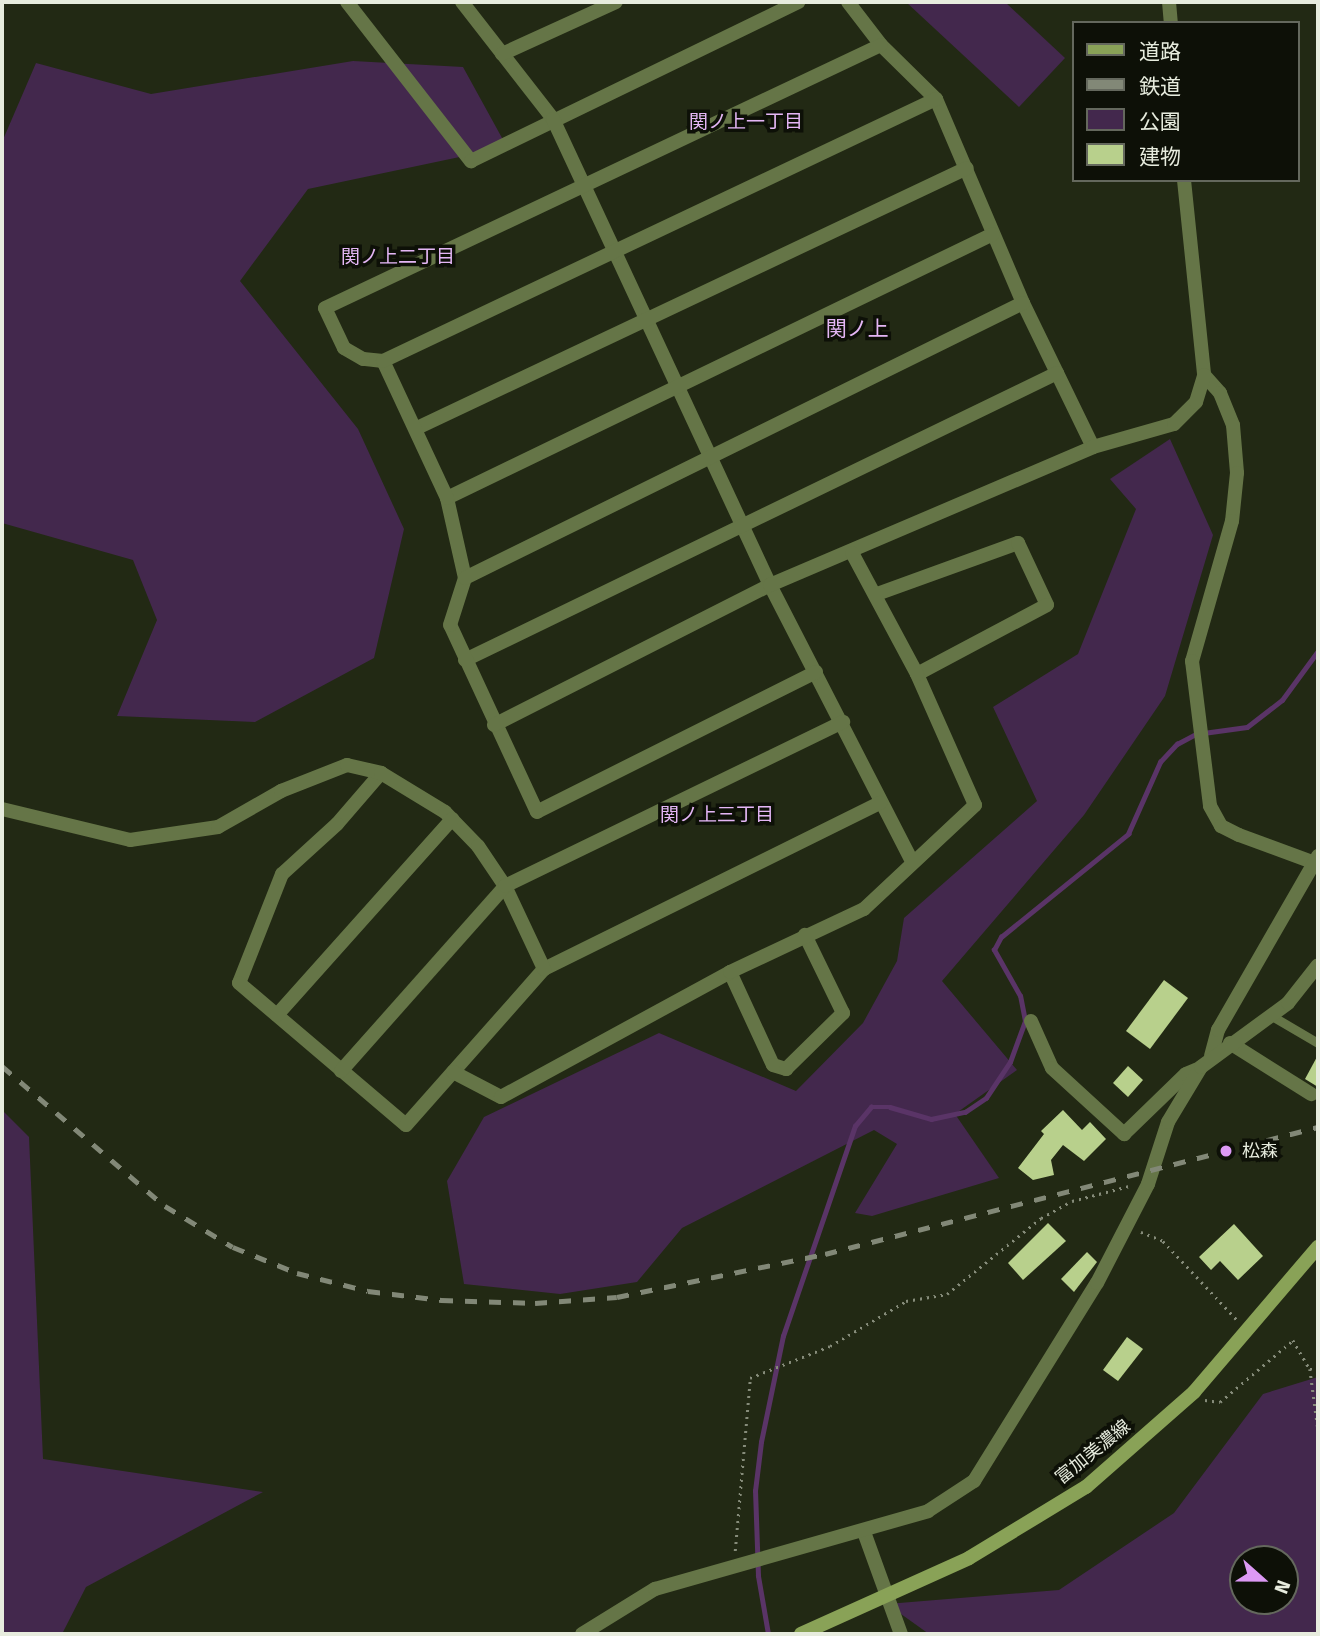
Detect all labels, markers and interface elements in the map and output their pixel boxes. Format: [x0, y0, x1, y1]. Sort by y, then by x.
legend [1072, 21, 1299, 182]
text: 道路 [1139, 39, 1181, 65]
text: 鉄道 [1139, 74, 1181, 100]
text: 公園 [1139, 109, 1181, 135]
district label: 関ノ上一丁目 [689, 111, 803, 133]
text: 建物 [1139, 144, 1181, 170]
district label: 関ノ上二丁目 [341, 246, 455, 268]
district label: 関ノ上 [826, 316, 888, 342]
district label: 関ノ上三丁目 [660, 804, 774, 826]
place label: 松森 [1242, 1140, 1278, 1162]
marker: 松森 [1216, 1141, 1236, 1161]
street label: 富加美濃線 [1051, 1415, 1135, 1489]
north arrow [1229, 1545, 1299, 1615]
text: N [1269, 1577, 1295, 1597]

